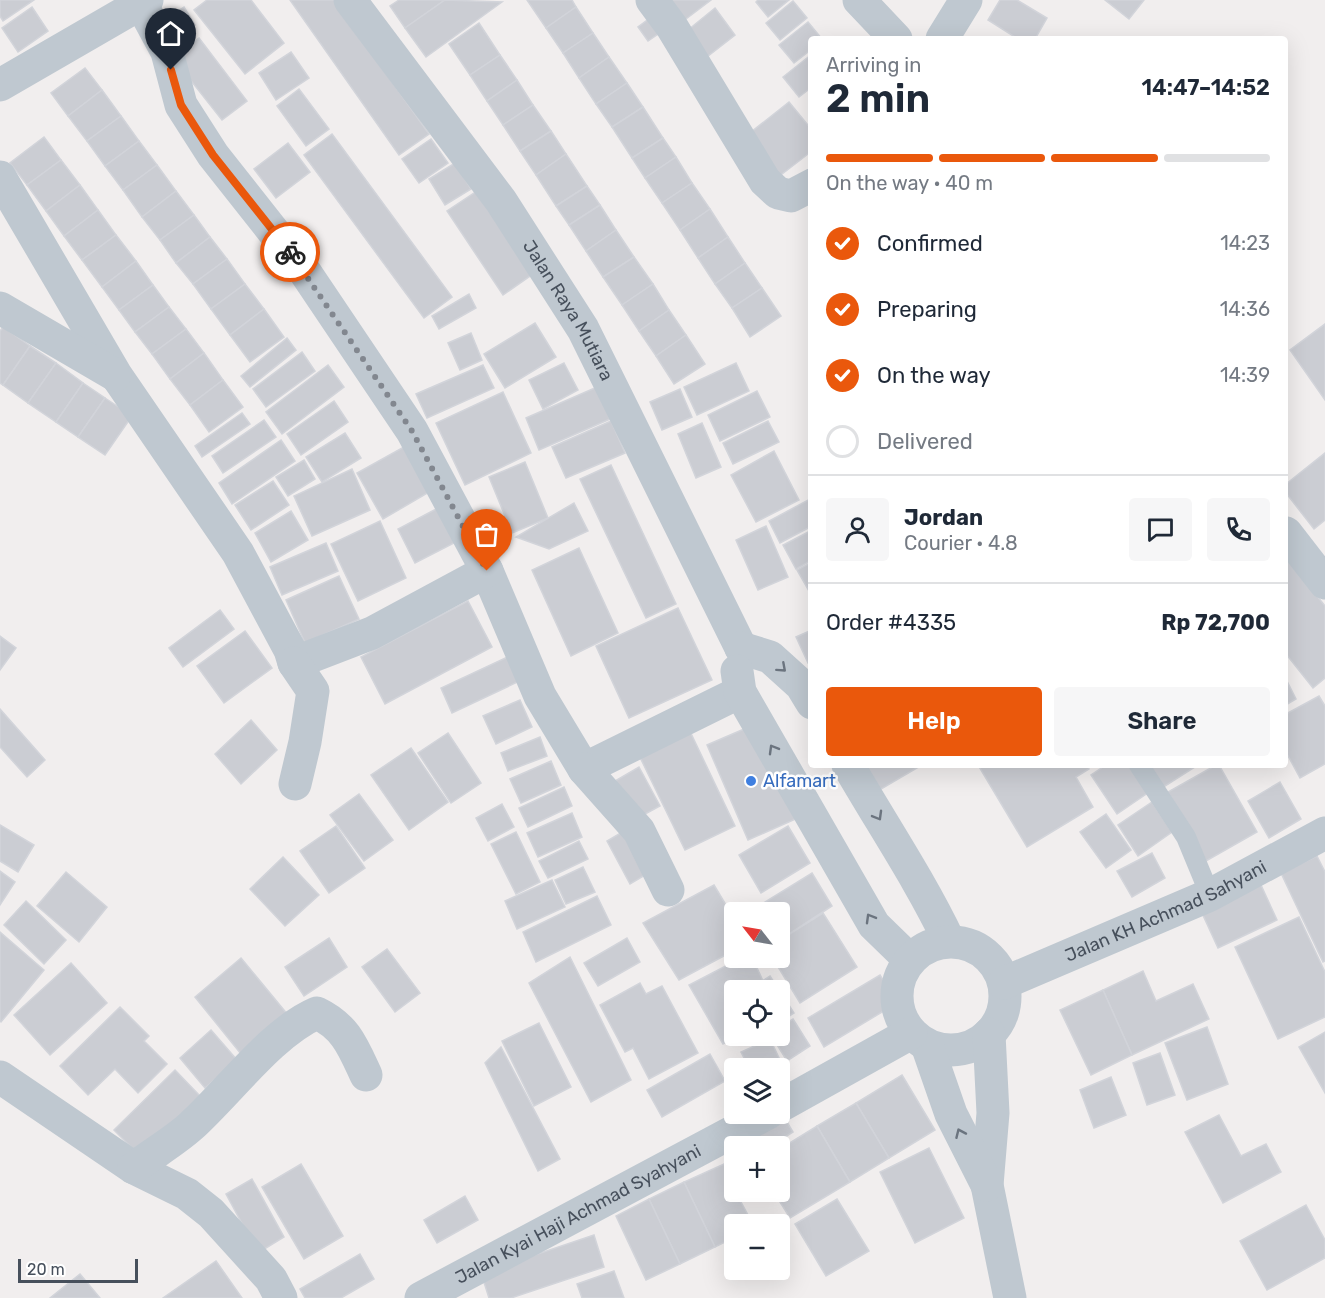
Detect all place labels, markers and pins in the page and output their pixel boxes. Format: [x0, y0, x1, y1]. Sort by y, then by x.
pin [145, 8, 196, 70]
pin [461, 509, 512, 571]
place label: Alfamart [763, 770, 836, 792]
marker: Alfamart [744, 774, 758, 788]

